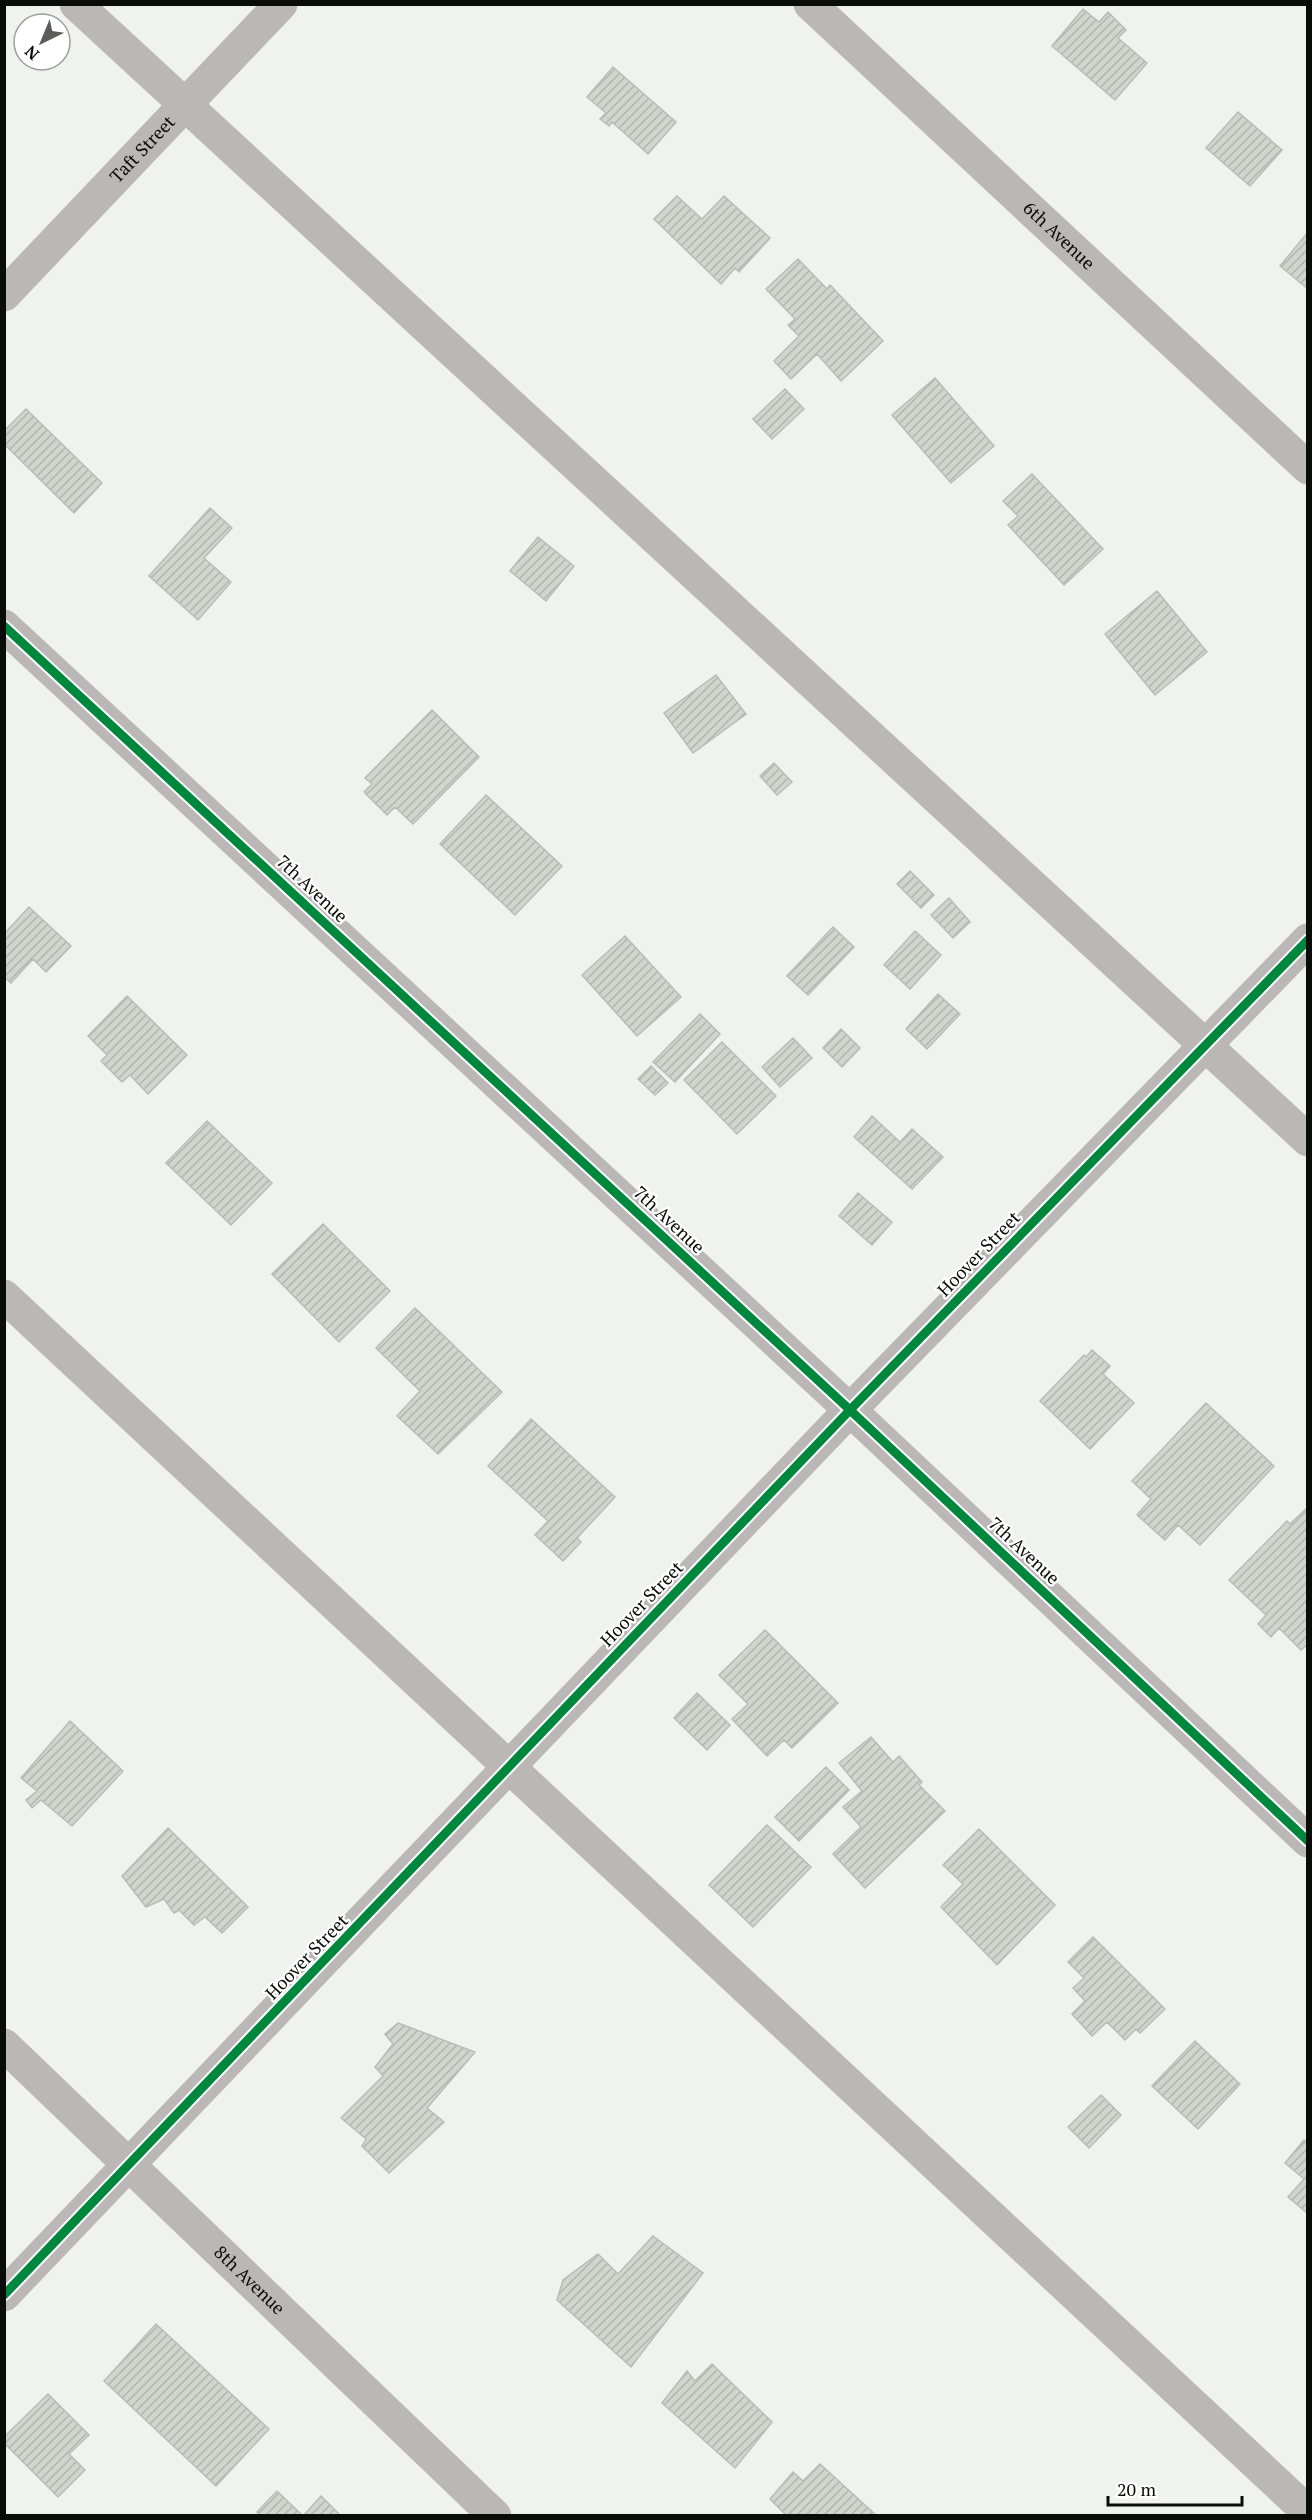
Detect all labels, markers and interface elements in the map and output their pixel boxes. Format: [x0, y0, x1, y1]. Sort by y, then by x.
north arrow [12, 12, 72, 72]
text: N [20, 41, 44, 65]
street label: Taft Street [104, 110, 180, 188]
street label: 6th Avenue [1018, 196, 1101, 274]
street label: 7th Avenue [272, 849, 353, 927]
street label: 7th Avenue [629, 1180, 710, 1258]
street label: Hoover Street [931, 1205, 1025, 1301]
street label: 7th Avenue [984, 1511, 1065, 1589]
street label: Hoover Street [594, 1555, 688, 1651]
street label: Hoover Street [259, 1908, 353, 2004]
street label: 8th Avenue [209, 2240, 291, 2319]
scale bar [1108, 2469, 1242, 2507]
text: 20 m [1117, 2477, 1157, 2501]

